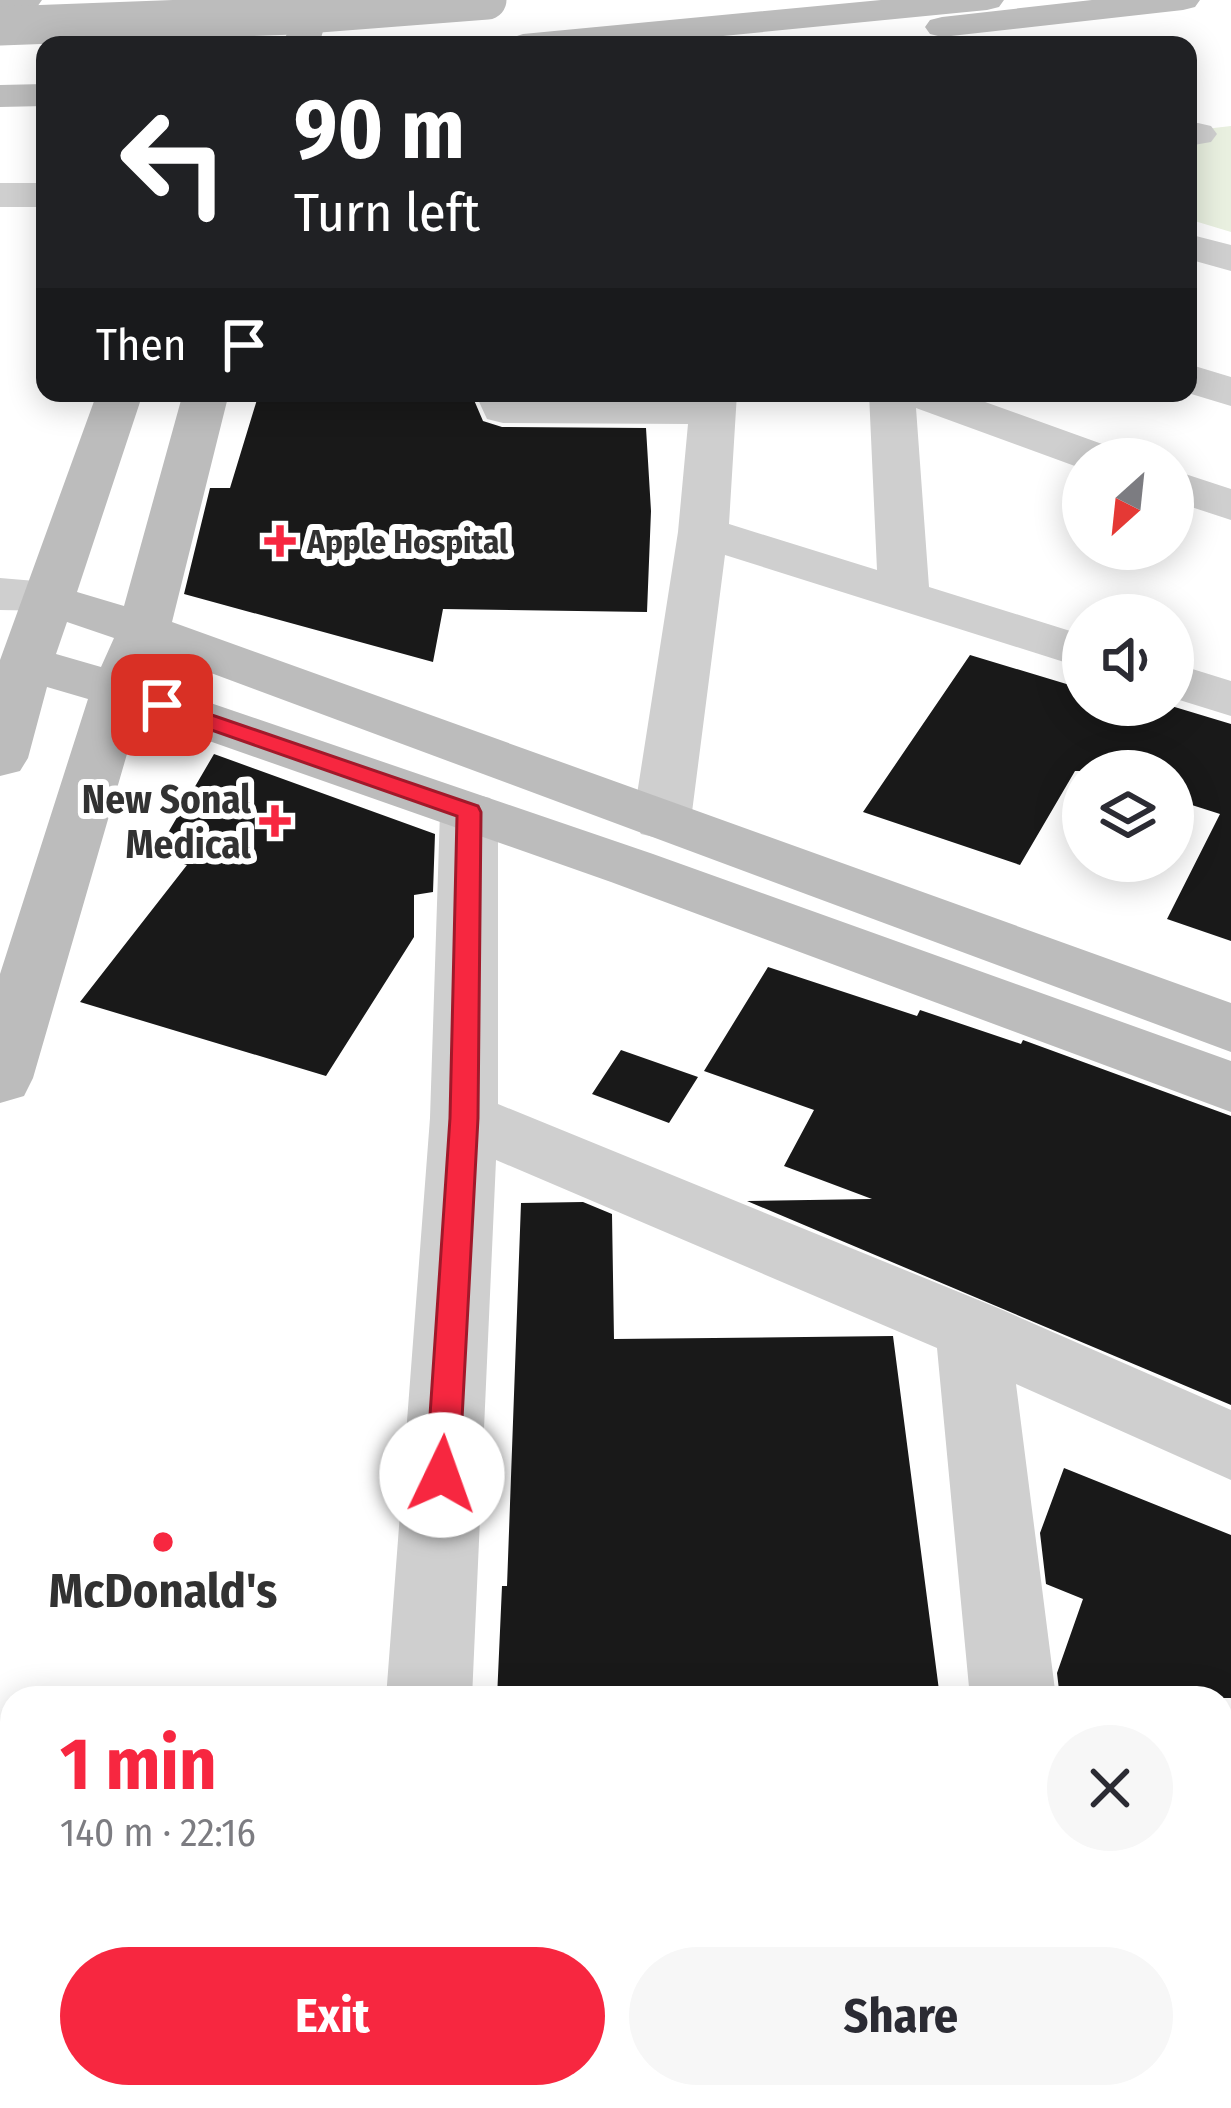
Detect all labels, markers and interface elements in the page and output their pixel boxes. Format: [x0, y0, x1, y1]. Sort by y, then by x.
text: 90 m [294, 79, 465, 180]
icon: left [96, 84, 252, 240]
text: Turn left [294, 181, 480, 245]
icon: arrive [211, 312, 277, 378]
text: Then [96, 318, 187, 372]
north arrow [1062, 438, 1194, 570]
map controls [1062, 438, 1194, 882]
place label: Apple Hospital [306, 522, 509, 562]
marker: Apple Hospital [264, 525, 296, 557]
button: sound [1062, 594, 1194, 726]
pin [111, 654, 213, 756]
icon: arrive [129, 672, 195, 738]
button: layers [1062, 750, 1194, 882]
place label: New Sonal Medical [82, 777, 251, 868]
marker: New Sonal Medical [262, 808, 288, 834]
position arrow [379, 1412, 505, 1538]
marker: McDonald's [150, 1529, 176, 1555]
place label: McDonald's [49, 1562, 277, 1620]
text: 1 min [60, 1722, 217, 1808]
button: close [1047, 1725, 1173, 1851]
text: 140 m · 22:16 [60, 1810, 256, 1856]
button: Exit [60, 1947, 605, 2085]
button: Share [629, 1947, 1173, 2085]

